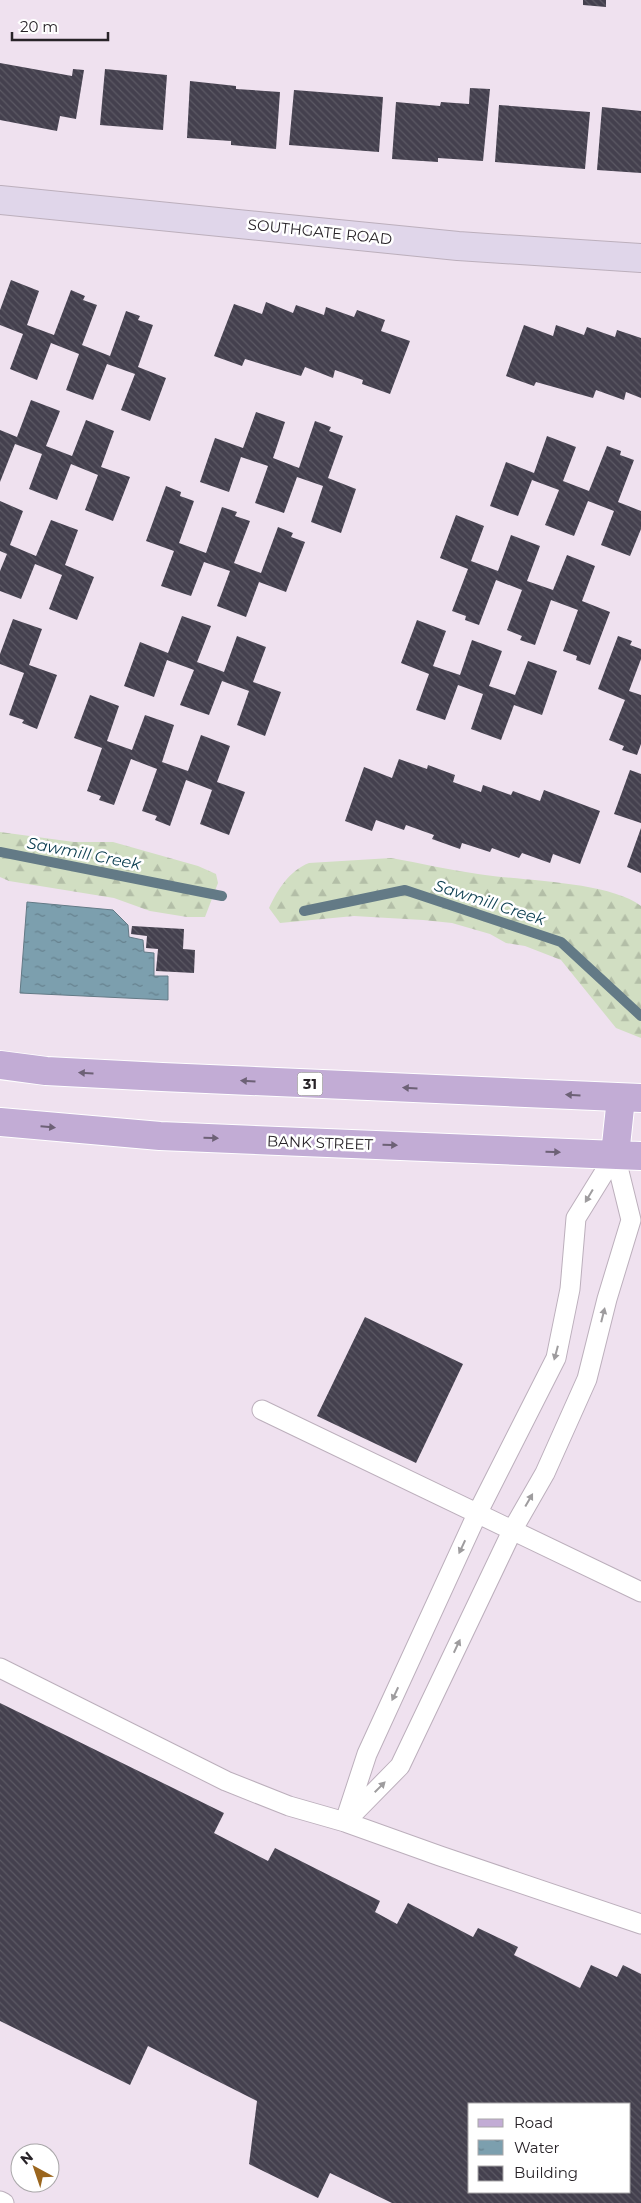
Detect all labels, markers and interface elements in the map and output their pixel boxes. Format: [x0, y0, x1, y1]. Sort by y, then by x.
scale bar [12, 10, 109, 42]
text: 20 m [20, 17, 58, 36]
street label: SOUTHGATE ROAD [247, 214, 393, 249]
water label: Sawmill Creek [25, 833, 144, 874]
water label: Sawmill Creek [432, 876, 549, 930]
one-way arrow [77, 1068, 93, 1076]
road number: 31 [298, 1072, 322, 1096]
one-way arrow [240, 1076, 256, 1084]
one-way arrow [402, 1084, 418, 1092]
one-way arrow [564, 1091, 580, 1099]
one-way arrow [41, 1123, 57, 1131]
street label: BANK STREET [267, 1131, 374, 1154]
one-way arrow [203, 1134, 219, 1142]
one-way arrow [383, 1142, 399, 1150]
one-way arrow [545, 1148, 561, 1156]
one-way arrow [585, 1190, 594, 1203]
one-way arrow [599, 1308, 607, 1323]
one-way arrow [552, 1346, 560, 1361]
one-way arrow [525, 1494, 534, 1507]
one-way arrow [458, 1539, 467, 1554]
one-way arrow [454, 1639, 462, 1653]
one-way arrow [391, 1687, 399, 1701]
one-way arrow [373, 1781, 385, 1793]
legend [468, 2103, 631, 2193]
text: Road [514, 2113, 553, 2132]
text: Water [514, 2138, 560, 2157]
north arrow [10, 2143, 60, 2193]
text: N [17, 2148, 37, 2169]
text: Building [514, 2163, 578, 2182]

